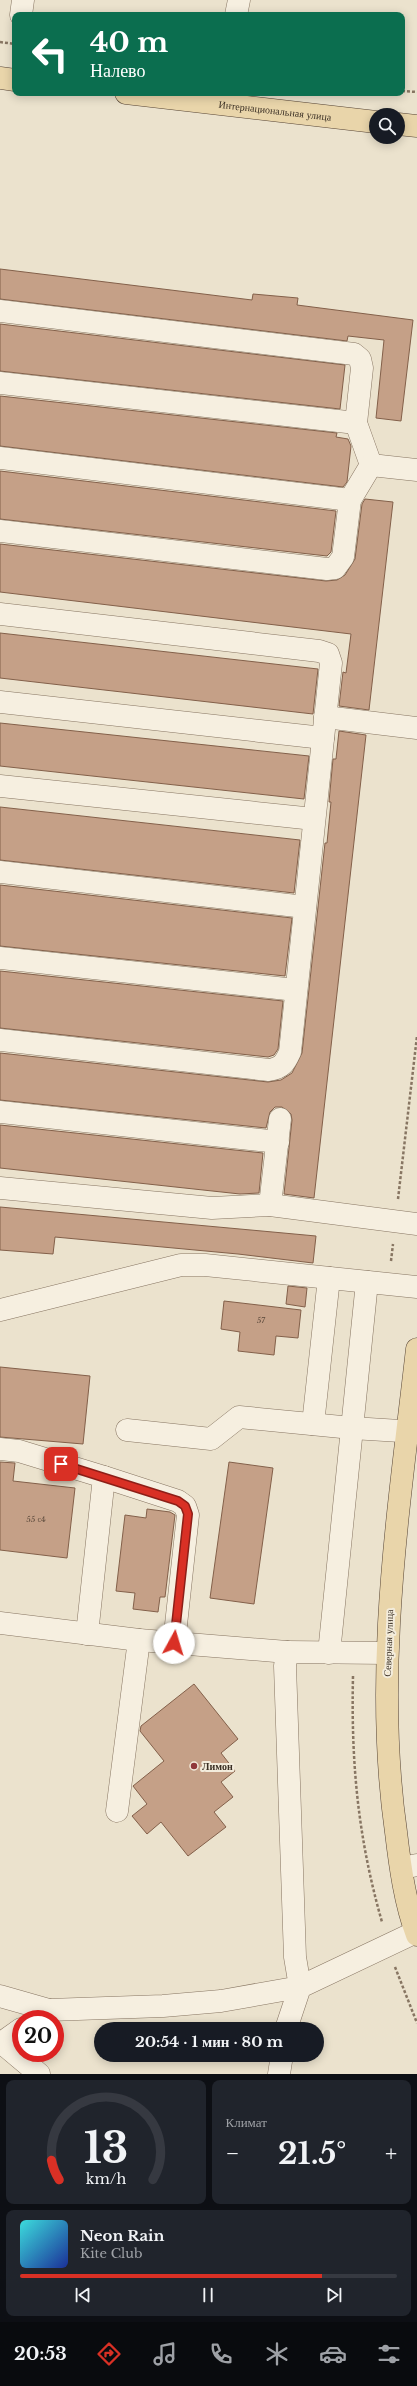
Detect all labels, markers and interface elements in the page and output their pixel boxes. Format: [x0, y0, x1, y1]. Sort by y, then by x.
text: 40 m [90, 25, 168, 60]
icon: left [24, 28, 76, 80]
text: Налево [90, 60, 146, 82]
street label: Интернациональная улица [218, 98, 333, 124]
map controls [369, 108, 405, 144]
button: search [369, 108, 405, 144]
house number: 57 [257, 1315, 266, 1325]
pin [44, 1447, 78, 1481]
icon: arrive [50, 1453, 72, 1475]
house number: 55 с4 [26, 1514, 46, 1524]
street label: Северная улица [381, 1609, 396, 1677]
position arrow [153, 1622, 195, 1664]
place label: Лимон [202, 1760, 233, 1773]
marker: Лимон [189, 1761, 199, 1771]
speed limit sign: 20 [12, 2010, 64, 2062]
text: 20:54 · 1 мин · 80 m [135, 2032, 283, 2051]
text: Климат [226, 2114, 267, 2131]
text: 13 [83, 2123, 128, 2174]
text: 21.5° [278, 2135, 346, 2172]
text: − [226, 2140, 239, 2167]
text: + [385, 2140, 397, 2167]
text: km/h [85, 2170, 126, 2188]
text: Neon Rain [80, 2226, 164, 2245]
text: Kite Club [80, 2245, 143, 2262]
icon: previous [72, 2284, 94, 2306]
icon: pause [197, 2284, 219, 2306]
icon: next [323, 2284, 345, 2306]
icon: directions [95, 2340, 123, 2368]
icon: music [151, 2340, 179, 2368]
icon: phone [207, 2340, 235, 2368]
icon: climate [263, 2340, 291, 2368]
icon: car [319, 2340, 347, 2368]
icon: filters [375, 2340, 403, 2368]
text: 20:53 [14, 2343, 67, 2365]

